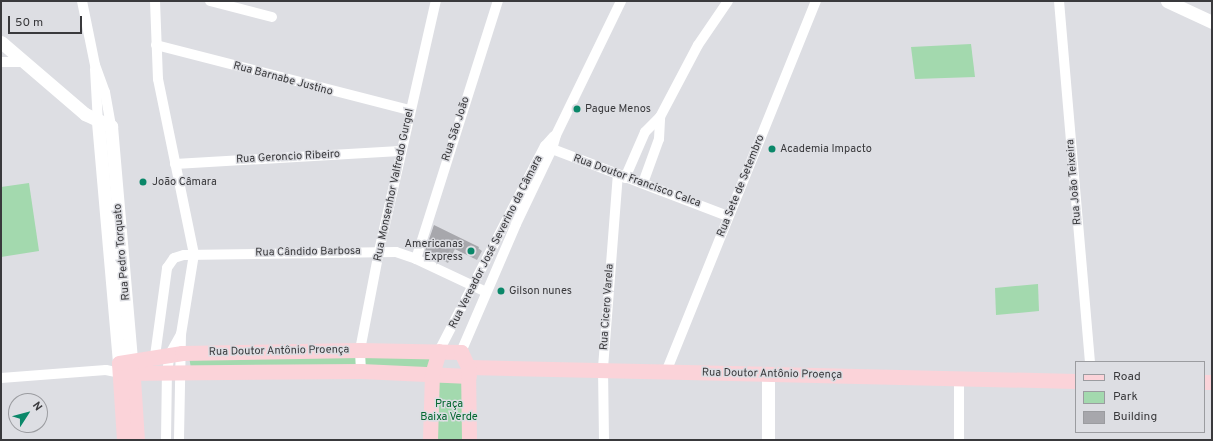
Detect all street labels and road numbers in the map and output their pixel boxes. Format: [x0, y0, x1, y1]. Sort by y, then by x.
street label: Rua Barnabe Justino [232, 59, 334, 99]
street label: Rua São João [439, 95, 473, 163]
street label: Rua Monsenhor Valfredo Gurgel [371, 107, 417, 263]
street label: Rua Sete de Setembro [714, 133, 768, 239]
street label: Rua João Teixeira [1064, 138, 1084, 226]
street label: Rua Geroncio Ribeiro [236, 148, 340, 166]
street label: Rua Doutor Francisco Calca [571, 152, 703, 210]
street label: Rua Vereador José Severino da Câmara [446, 153, 546, 331]
street label: Rua Pedro Torquato [111, 203, 133, 301]
street label: Rua Cândido Barbosa [255, 244, 361, 260]
street label: Rua Cicero Varela [597, 263, 617, 351]
street label: Rua Doutor Antônio Proença [208, 343, 350, 359]
street label: Rua Doutor Antônio Proença [701, 366, 843, 382]

